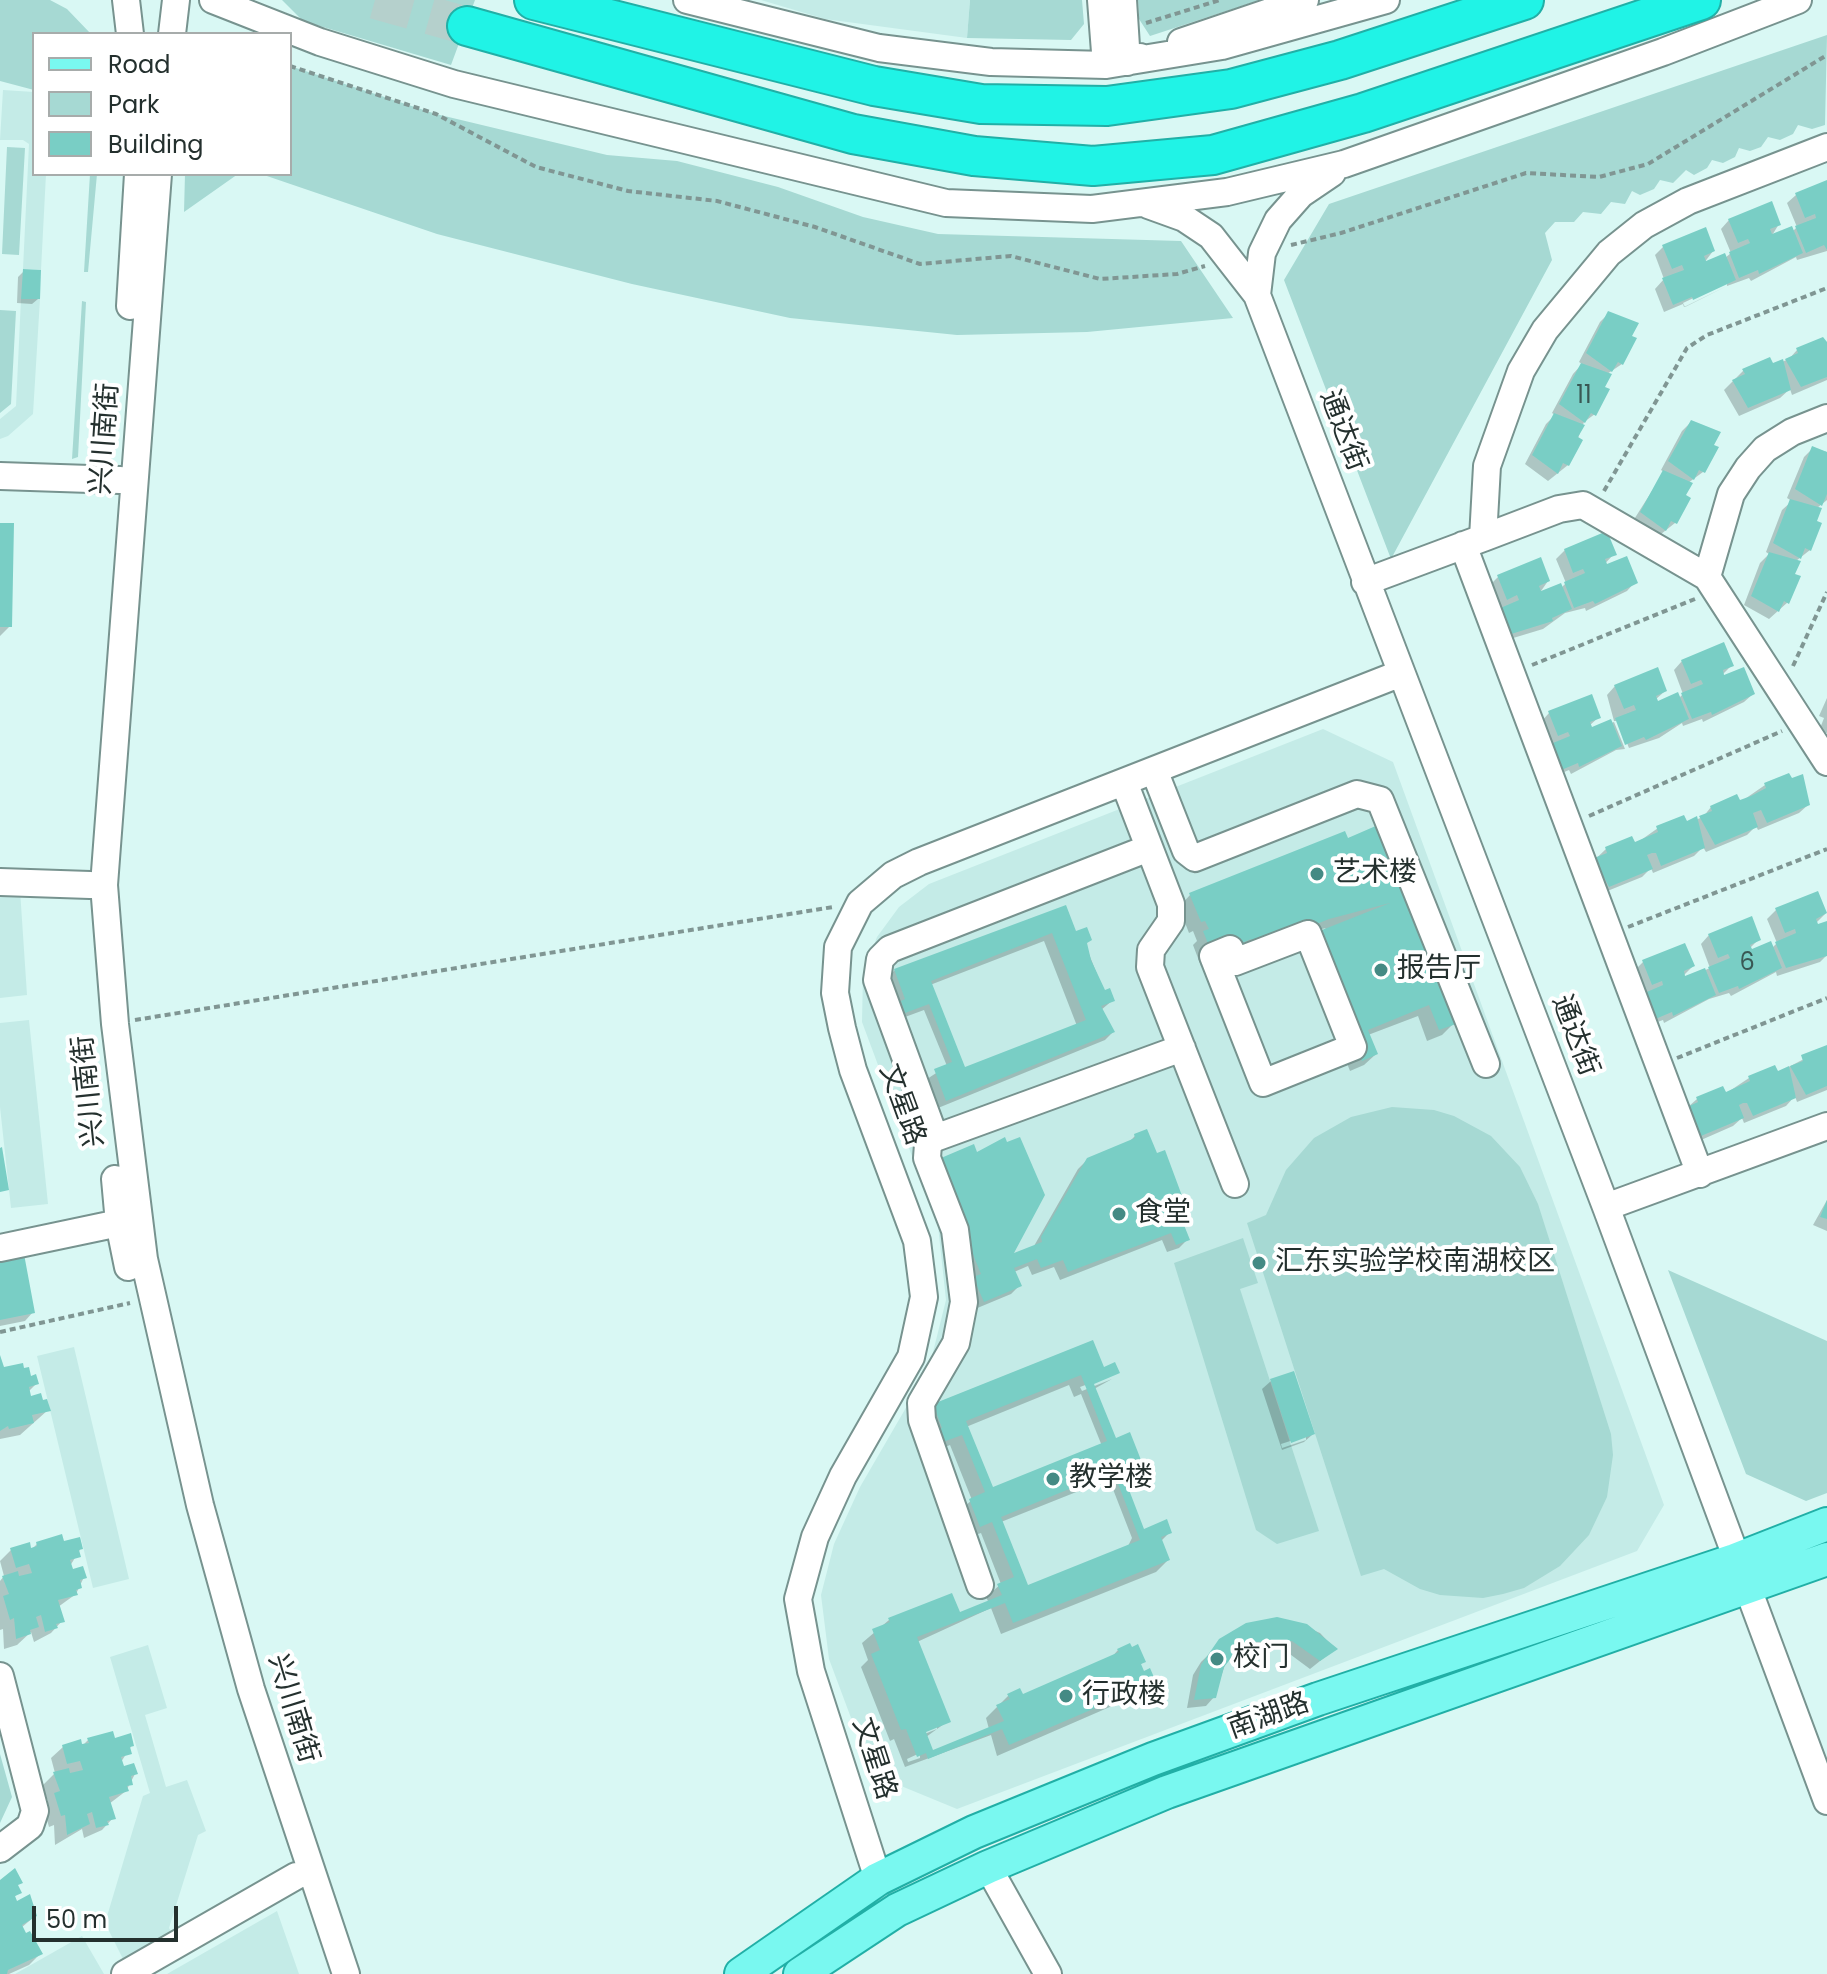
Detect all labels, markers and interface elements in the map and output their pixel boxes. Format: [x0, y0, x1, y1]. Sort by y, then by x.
legend [32, 32, 292, 176]
text: Road [108, 48, 170, 81]
text: Park [108, 88, 159, 121]
text: Building [108, 128, 204, 161]
street label: 兴川南街 [85, 382, 127, 496]
house number: 11 [1576, 383, 1592, 411]
street label: 通达街 [1311, 386, 1373, 476]
place label: 艺术楼 [1333, 857, 1417, 891]
marker: 艺术楼 [1308, 865, 1326, 883]
house number: 6 [1739, 950, 1755, 978]
place label: 报告厅 [1397, 953, 1481, 987]
marker: 报告厅 [1372, 961, 1390, 979]
street label: 通达街 [1543, 991, 1605, 1081]
street label: 兴川南街 [67, 1034, 113, 1148]
street label: 文星路 [871, 1060, 931, 1150]
place label: 食堂 [1135, 1197, 1191, 1231]
marker: 食堂 [1110, 1205, 1128, 1223]
place label: 汇东实验学校南湖校区 [1275, 1246, 1555, 1280]
marker: 汇东实验学校南湖校区 [1250, 1254, 1268, 1272]
place label: 教学楼 [1069, 1462, 1153, 1496]
marker: 教学楼 [1044, 1470, 1062, 1488]
place label: 校门 [1233, 1642, 1289, 1676]
marker: 校门 [1208, 1650, 1226, 1668]
street label: 兴川南街 [260, 1651, 324, 1767]
place label: 行政楼 [1082, 1679, 1166, 1713]
marker: 行政楼 [1057, 1687, 1075, 1705]
street label: 南湖路 [1224, 1687, 1314, 1747]
street label: 文星路 [844, 1714, 902, 1804]
scale bar [36, 1890, 182, 1940]
text: 50 m [46, 1903, 107, 1936]

